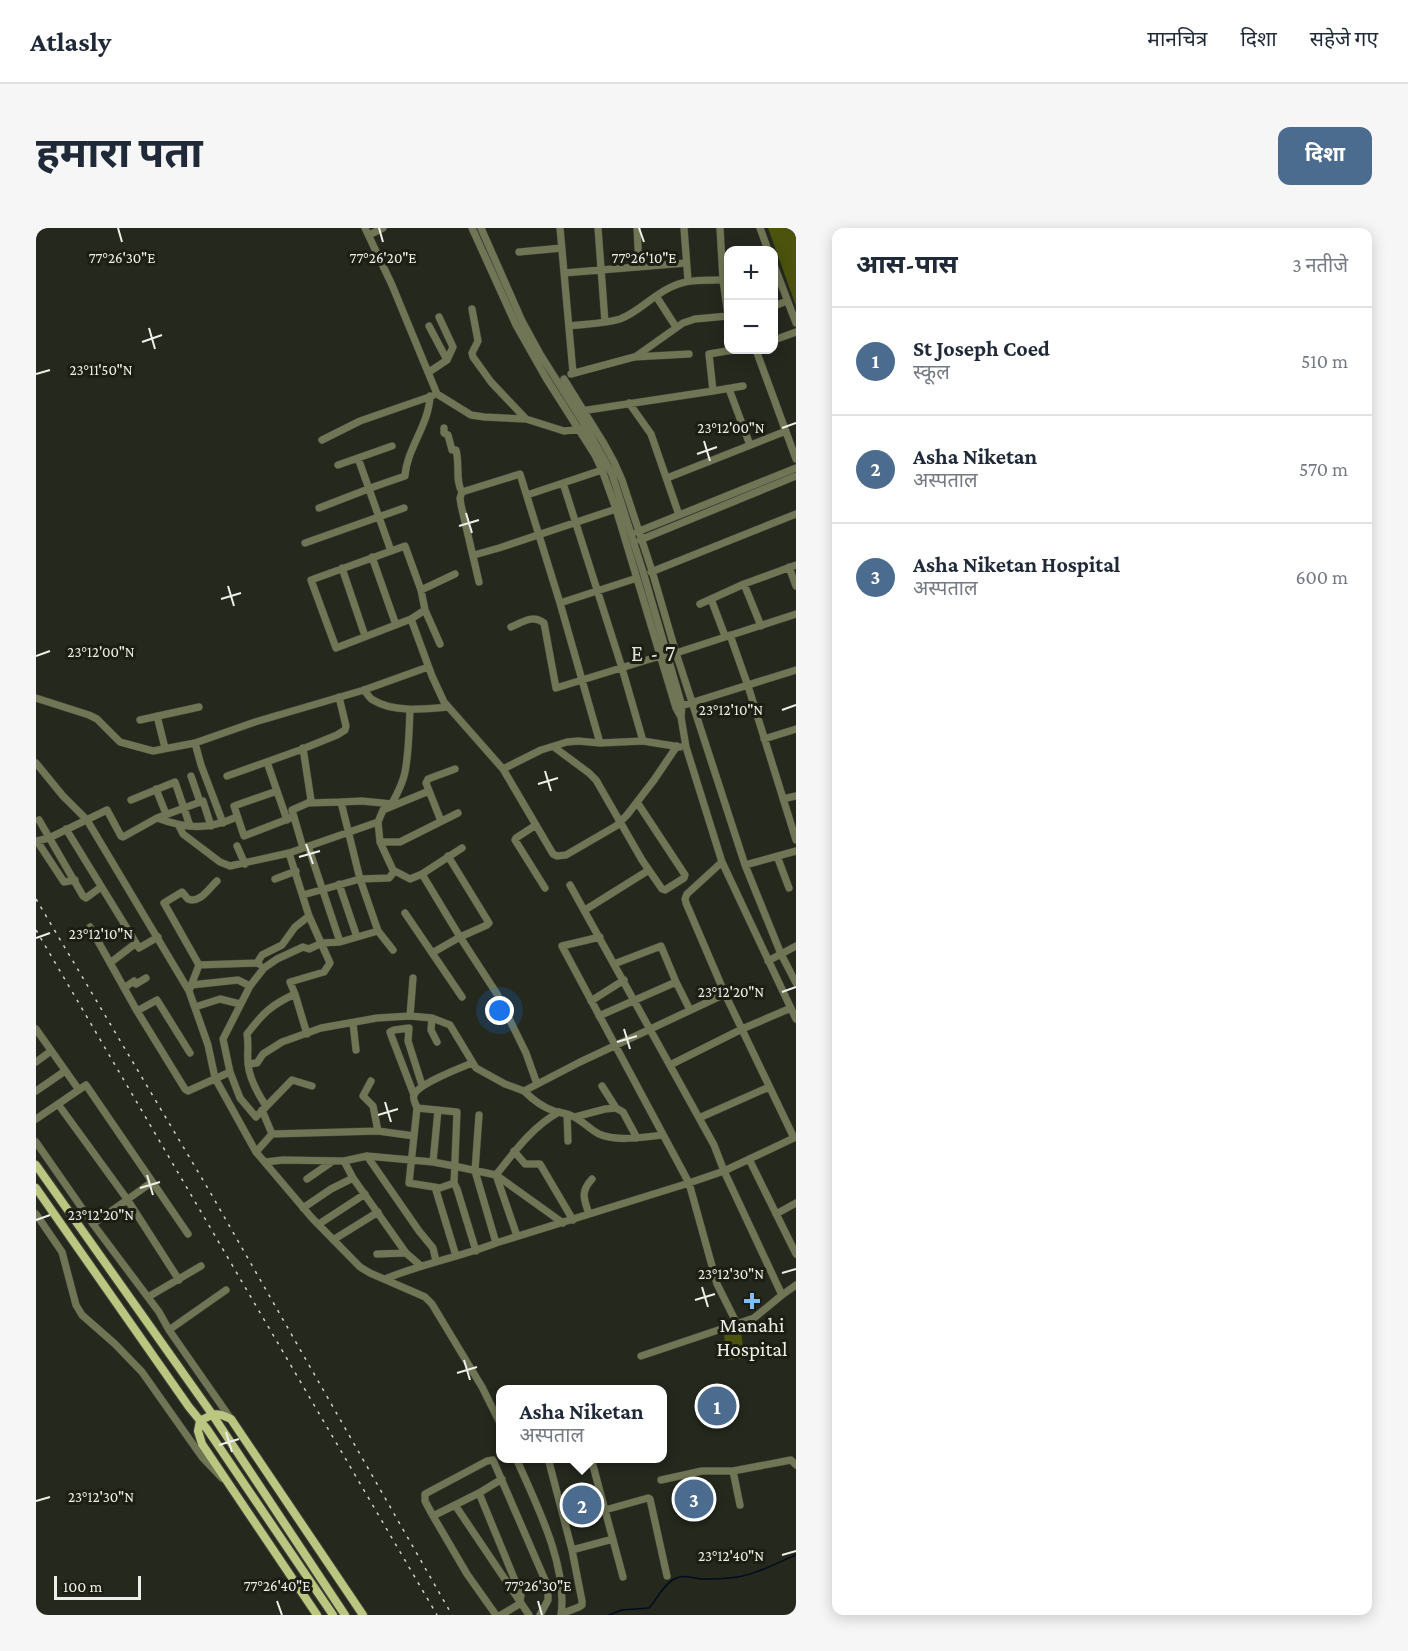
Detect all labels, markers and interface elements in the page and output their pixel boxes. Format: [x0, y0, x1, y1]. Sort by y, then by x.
text: Atlasly [30, 26, 111, 57]
text: मानचित्र [1147, 27, 1207, 51]
text: दिशा [1240, 27, 1277, 51]
text: सहेजे गए [1310, 27, 1378, 51]
button: दिशा [1278, 127, 1372, 185]
text: हमारा पता [36, 129, 203, 176]
map controls [724, 246, 778, 354]
button: + [724, 246, 778, 300]
text: 77°26'30"E [89, 250, 155, 266]
text: 77°26'20"E [349, 250, 417, 266]
text: 77°26'10"E [612, 250, 676, 266]
text: आस-पास [856, 250, 958, 279]
text: 3 नतीजे [1292, 254, 1348, 276]
button: − [724, 300, 778, 354]
text: St Joseph Coed [913, 336, 1050, 361]
text: 1 [872, 350, 879, 372]
text: 510 m [1301, 350, 1348, 372]
text: स्कूल [913, 361, 950, 383]
text: 23°11'50"N [69, 362, 133, 378]
text: 23°12'00"N [697, 420, 765, 436]
text: Asha Niketan [913, 444, 1037, 469]
text: 2 [870, 458, 881, 480]
text: 570 m [1299, 458, 1348, 480]
text: अस्पताल [913, 469, 978, 491]
text: Asha Niketan Hospital [913, 552, 1120, 577]
text: 3 [871, 566, 880, 588]
text: 600 m [1295, 566, 1348, 588]
text: अस्पताल [913, 577, 978, 599]
district label: E - 7 [631, 641, 677, 666]
text: 23°12'00"N [67, 644, 135, 660]
text: 23°12'10"N [699, 702, 763, 718]
text: 23°12'10"N [69, 926, 133, 942]
text: 23°12'20"N [698, 984, 764, 1000]
your location [485, 996, 514, 1025]
text: 23°12'20"N [68, 1207, 134, 1223]
text: 23°12'30"N [698, 1266, 764, 1282]
marker: Manahi Hospital [743, 1292, 761, 1310]
place label: Manahi Hospital [716, 1313, 788, 1361]
pin: 1 [698, 1384, 736, 1428]
popup [496, 1385, 667, 1463]
text: Asha Niketan [519, 1399, 644, 1424]
text: अस्पताल [519, 1424, 584, 1446]
pin: 3 [674, 1476, 714, 1522]
pin: 2 [562, 1482, 602, 1528]
text: 23°12'30"N [68, 1489, 134, 1505]
text: 23°12'40"N [698, 1548, 764, 1564]
scale bar [54, 1573, 141, 1600]
text: 100 m [63, 1578, 102, 1595]
text: 77°26'40"E [244, 1578, 310, 1594]
text: 77°26'30"E [505, 1578, 571, 1594]

